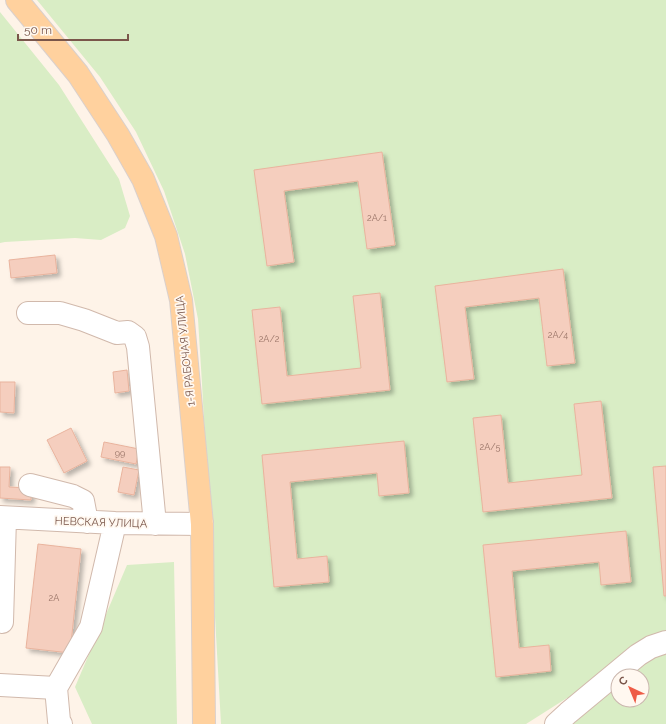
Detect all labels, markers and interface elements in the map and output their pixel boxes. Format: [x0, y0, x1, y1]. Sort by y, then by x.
scale bar [18, 16, 128, 42]
text: 50 m [24, 23, 52, 37]
house number: 2А/1 [367, 213, 387, 223]
street label: 1-Я РАБОЧАЯ УЛИЦА [173, 294, 198, 407]
house number: 2А/4 [548, 330, 568, 340]
house number: 2А/2 [259, 334, 280, 344]
house number: 2А/5 [480, 442, 500, 452]
house number: 99 [115, 448, 125, 458]
street label: НЕВСКАЯ УЛИЦА [55, 514, 148, 531]
house number: 2А [49, 593, 59, 603]
north arrow [610, 668, 650, 708]
text: С [616, 674, 631, 688]

